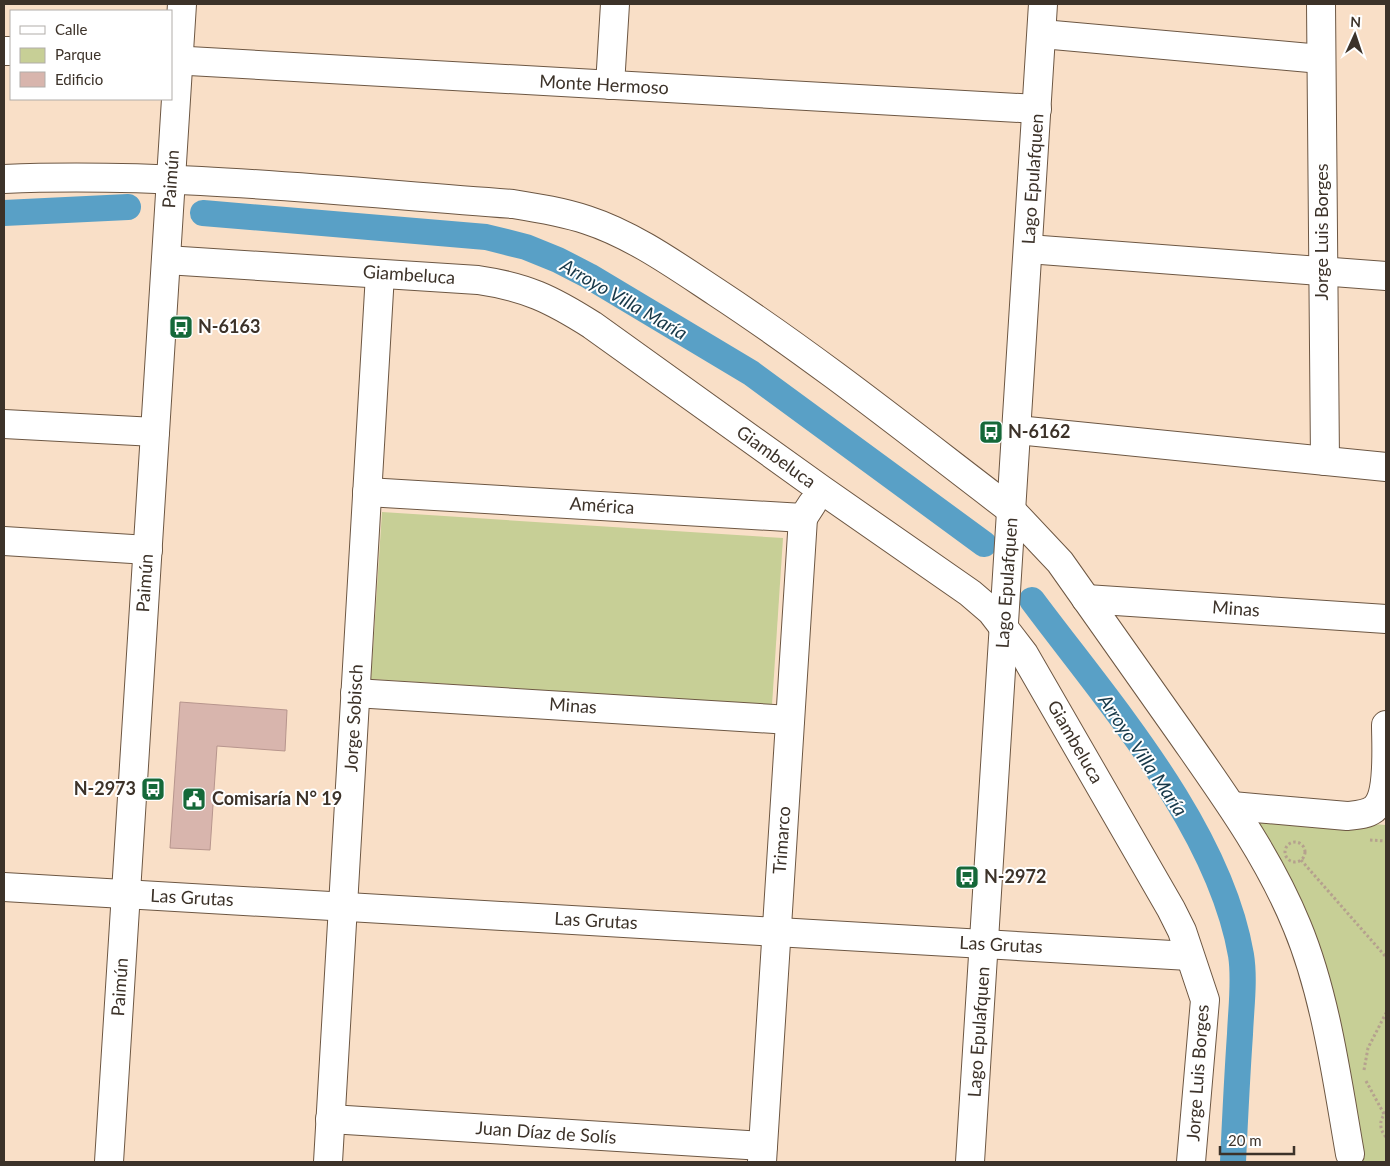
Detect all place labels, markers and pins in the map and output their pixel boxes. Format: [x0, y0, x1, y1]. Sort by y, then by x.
bus stop icon: N-6163 [168, 314, 194, 340]
place label: N-6163 [198, 315, 260, 337]
bus stop icon: N-6162 [978, 419, 1004, 445]
place label: N-6162 [1008, 420, 1070, 442]
bus stop icon: N-2973 [140, 776, 166, 802]
place label: N-2973 [74, 777, 136, 799]
public building icon: Comisaría N° 19 [181, 786, 207, 812]
place label: Comisaría N° 19 [212, 787, 342, 809]
bus stop icon: N-2972 [954, 864, 980, 890]
place label: N-2972 [984, 865, 1046, 887]

